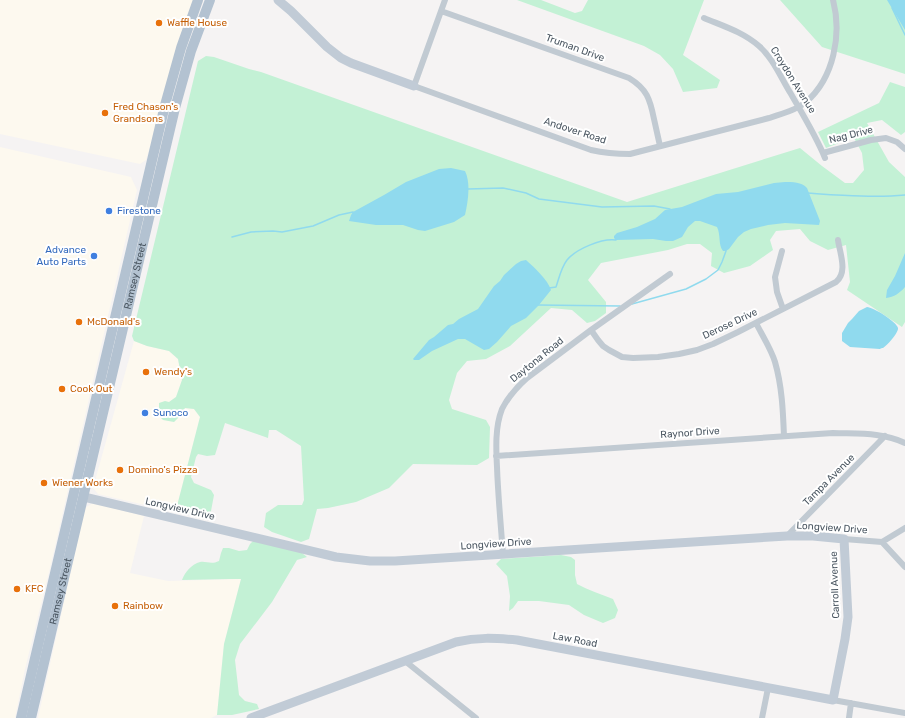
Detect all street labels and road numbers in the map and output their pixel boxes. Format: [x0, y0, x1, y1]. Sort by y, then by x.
street label: Truman Drive [544, 32, 606, 64]
street label: Croydon Avenue [768, 45, 818, 116]
street label: Andover Road [542, 115, 608, 147]
street label: Nag Drive [828, 124, 875, 146]
street label: Ramsey Street [122, 242, 149, 311]
street label: Derose Drive [701, 306, 760, 342]
street label: Daytona Road [508, 335, 566, 385]
street label: Raynor Drive [660, 425, 720, 441]
street label: Tampa Avenue [801, 451, 858, 508]
street label: Longview Drive [144, 495, 216, 523]
street label: Longview Drive [796, 520, 868, 536]
street label: Longview Drive [460, 536, 532, 552]
street label: Carroll Avenue [828, 551, 842, 619]
street label: Ramsey Street [47, 557, 75, 626]
street label: Law Road [552, 630, 598, 650]

